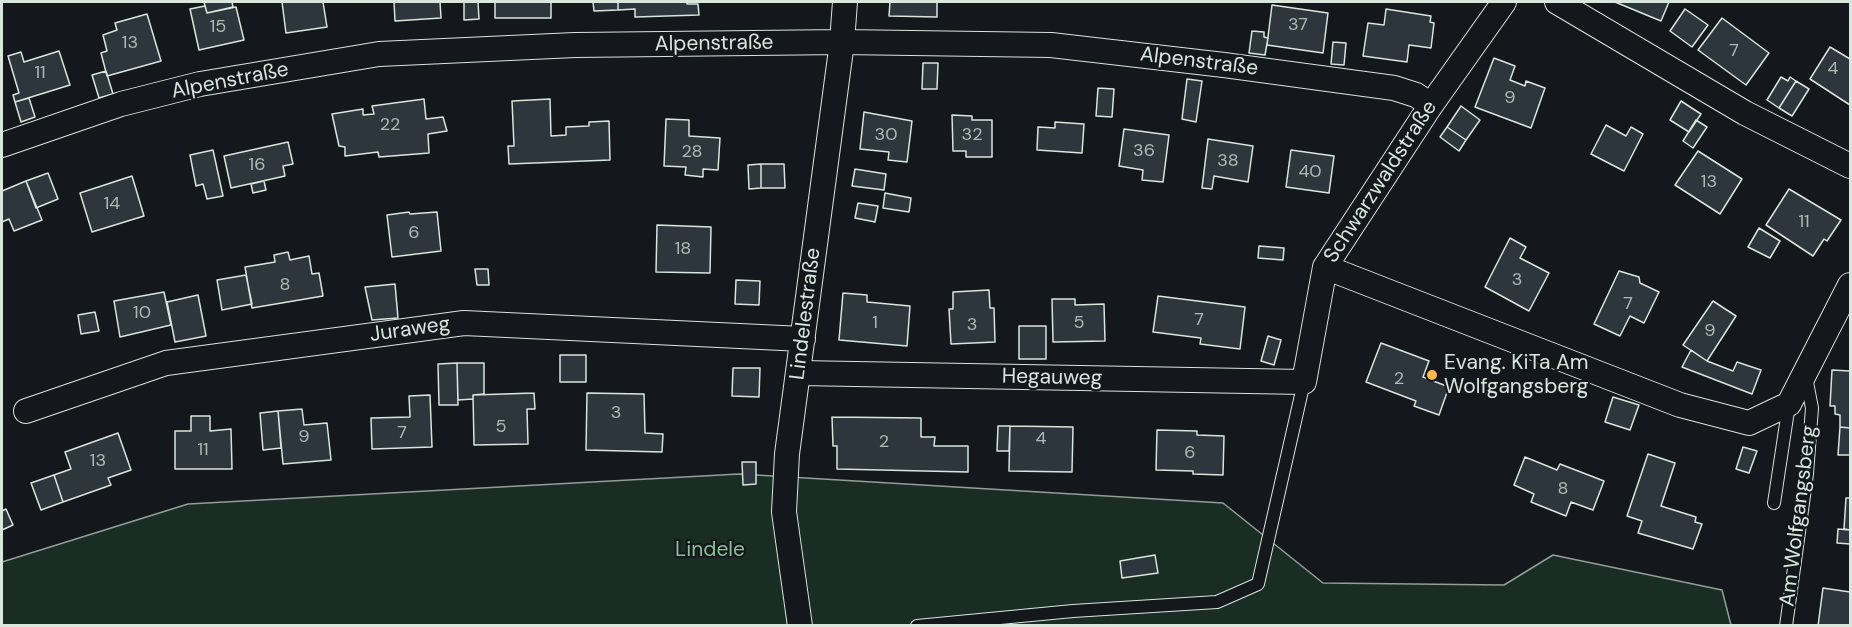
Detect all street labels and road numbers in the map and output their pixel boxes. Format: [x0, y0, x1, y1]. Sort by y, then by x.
street label: Alpenstraße [654, 30, 774, 58]
street label: Alpenstraße [1139, 42, 1259, 82]
street label: Alpenstraße [169, 57, 291, 105]
street label: Schwarzwaldstraße [1319, 96, 1443, 268]
street label: Lindelestraße [785, 247, 827, 381]
street label: Juraweg [368, 312, 452, 348]
street label: Hegauweg [1002, 365, 1102, 391]
street label: Am Wolfgangsberg [1775, 424, 1823, 608]

